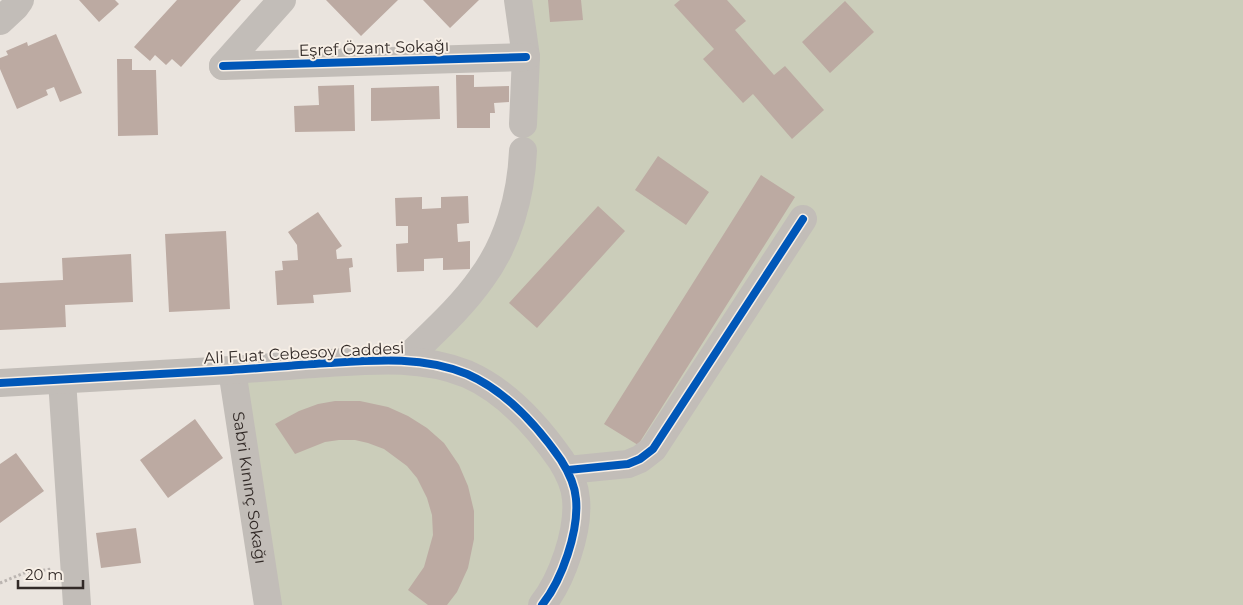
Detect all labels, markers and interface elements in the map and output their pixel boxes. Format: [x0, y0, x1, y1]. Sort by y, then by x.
street label: Eşref Özant Sokağı [298, 35, 449, 60]
street label: Ali Fuat Cebesoy Caddesi [203, 338, 405, 368]
street label: Sabri Kınınç Sokağı [229, 410, 271, 565]
scale bar [18, 558, 82, 590]
text: 20 m [25, 565, 63, 584]

